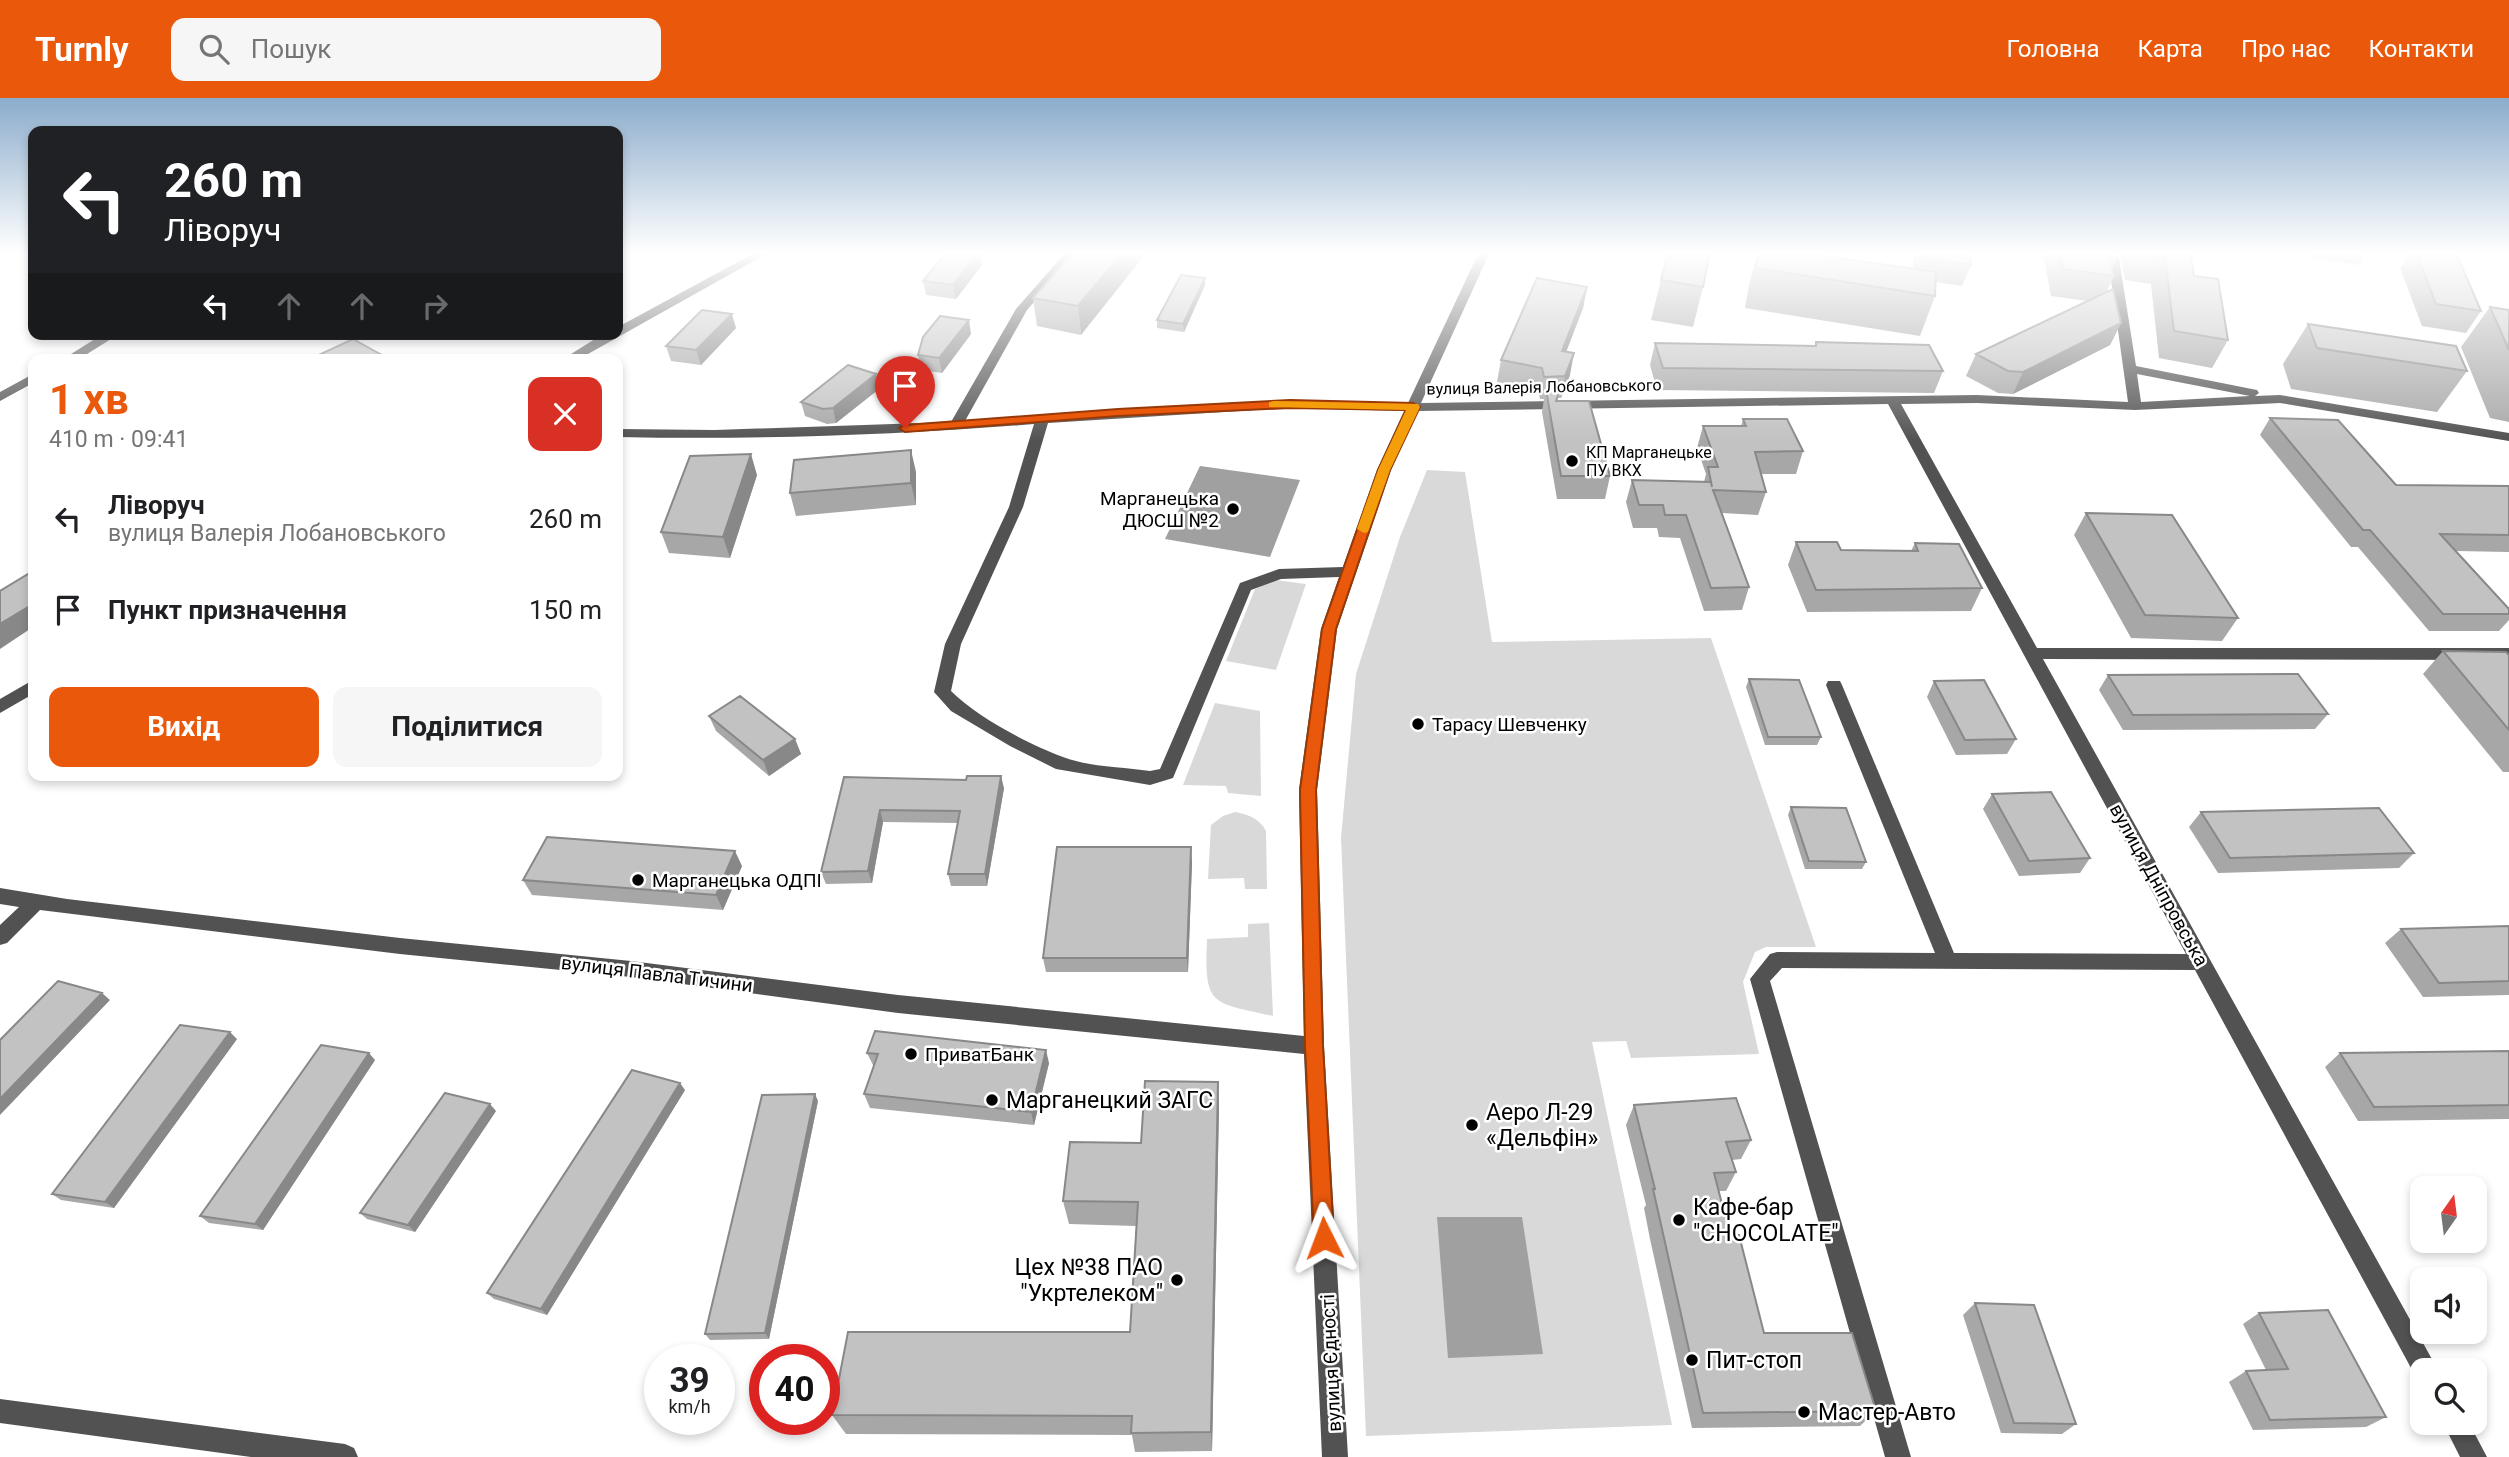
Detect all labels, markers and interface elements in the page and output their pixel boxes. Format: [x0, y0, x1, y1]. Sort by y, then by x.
search box [171, 18, 661, 81]
text: Turnly [35, 30, 129, 69]
icon: search [195, 30, 233, 68]
text: Пошук [251, 34, 331, 64]
text: Головна [2007, 35, 2099, 63]
text: Карта [2137, 35, 2203, 63]
text: Про нас [2241, 35, 2331, 63]
text: Контакти [2369, 35, 2474, 63]
text: 260 m [164, 152, 303, 209]
icon: left [49, 154, 140, 245]
text: Ліворуч [164, 211, 281, 249]
icon: left [197, 287, 235, 325]
icon: ahead [270, 287, 308, 325]
icon: ahead [343, 287, 381, 325]
icon: right [416, 287, 454, 325]
pin [875, 356, 935, 428]
icon: arrive [886, 367, 924, 405]
text: 1 хв [49, 375, 129, 424]
street label: вулиця Валерія Лобановського [1426, 375, 1662, 399]
button: close [528, 377, 602, 451]
text: 410 m · 09:41 [49, 426, 188, 453]
place label: КП Марганецьке ПУ ВКХ [1586, 443, 1712, 480]
marker: КП Марганецьке ПУ ВКХ [1564, 453, 1580, 469]
place label: Марганецька ДЮСШ №2 [1100, 487, 1219, 532]
text: Ліворуч [108, 490, 205, 520]
icon: left [49, 500, 87, 538]
marker: Марганецька ДЮСШ №2 [1225, 501, 1241, 517]
text: 260 m [529, 504, 602, 534]
text: вулиця Валерія Лобановського [108, 520, 446, 547]
icon: arrive [49, 591, 87, 629]
text: Пункт призначення [108, 595, 347, 625]
text: 150 m [529, 595, 602, 625]
button: Вихід [49, 687, 319, 767]
button: Поділитися [333, 687, 602, 767]
place label: Тарасу Шевченку [1432, 713, 1587, 736]
marker: Тарасу Шевченку [1410, 716, 1426, 732]
street label: вулиця Дніпровська [2105, 800, 2213, 970]
place label: Марганецька ОДПІ [652, 869, 822, 892]
marker: Марганецька ОДПІ [630, 872, 646, 888]
street label: вулиця Павла Тичини [560, 951, 754, 997]
place label: ПриватБанк [925, 1043, 1035, 1066]
marker: ПриватБанк [903, 1046, 919, 1062]
place label: Марганецкий ЗАГС [1006, 1087, 1213, 1114]
marker: Марганецкий ЗАГС [984, 1092, 1000, 1108]
place label: Аеро Л-29 «Дельфін» [1486, 1099, 1598, 1152]
marker: Аеро Л-29 «Дельфін» [1464, 1117, 1480, 1133]
north arrow [2410, 1176, 2487, 1253]
map controls [2410, 1176, 2487, 1435]
place label: Кафе-бар "CHOCOLATE" [1693, 1194, 1839, 1247]
position arrow [1287, 1201, 1361, 1275]
marker: Кафе-бар "CHOCOLATE" [1671, 1212, 1687, 1228]
place label: Цех №38 ПАО "Укртелеком" [1015, 1254, 1163, 1307]
button: sound [2410, 1267, 2487, 1344]
marker: Цех №38 ПАО "Укртелеком" [1169, 1272, 1185, 1288]
street label: вулиця Єдності [1316, 1294, 1346, 1432]
speed limit sign: 40 [749, 1344, 840, 1435]
place label: Пит-стоп [1706, 1347, 1802, 1374]
marker: Пит-стоп [1684, 1352, 1700, 1368]
button: search [2410, 1358, 2487, 1435]
text: 39 [669, 1360, 710, 1401]
text: km/h [668, 1396, 711, 1417]
place label: Мастер-Авто [1818, 1399, 1956, 1426]
marker: Мастер-Авто [1796, 1404, 1812, 1420]

